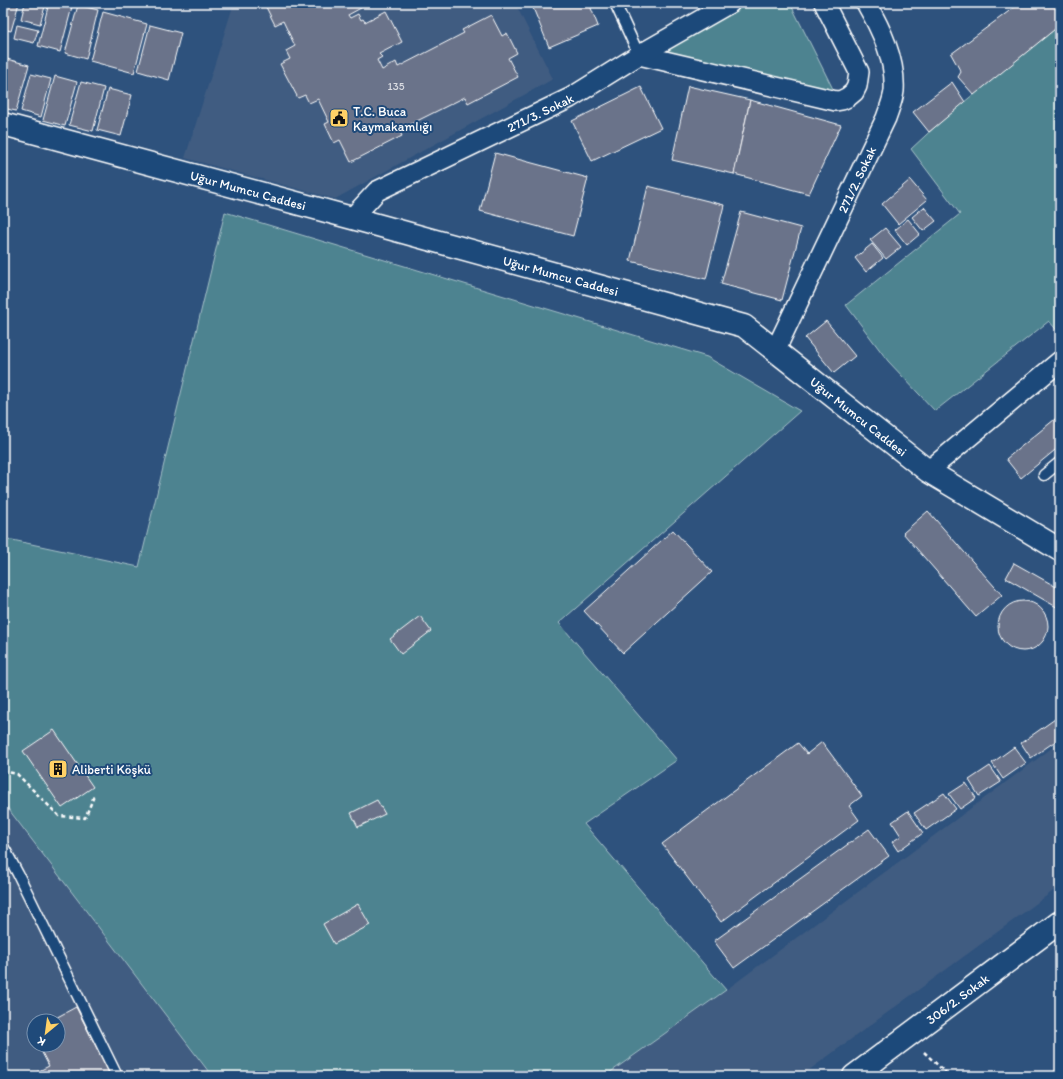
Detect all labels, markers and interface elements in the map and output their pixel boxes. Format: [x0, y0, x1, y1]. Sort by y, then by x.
house number: 135 [388, 80, 405, 93]
street label: 271/3. Sokak [505, 90, 576, 135]
place label: T.C. Buca Kaymakamlığı [353, 104, 432, 134]
public building icon: T.C. Buca Kaymakamlığı [328, 107, 350, 129]
street label: 271/2. Sokak [835, 144, 879, 215]
street label: Uğur Mumcu Caddesi [189, 168, 308, 213]
street label: Uğur Mumcu Caddesi [501, 253, 620, 299]
street label: Uğur Mumcu Caddesi [807, 374, 910, 460]
building icon: Aliberti Köşkü [47, 758, 69, 780]
place label: Aliberti Köşkü [72, 762, 151, 777]
street label: 306/2. Sokak [923, 971, 992, 1027]
north arrow [26, 1013, 66, 1053]
text: K [34, 1033, 48, 1049]

